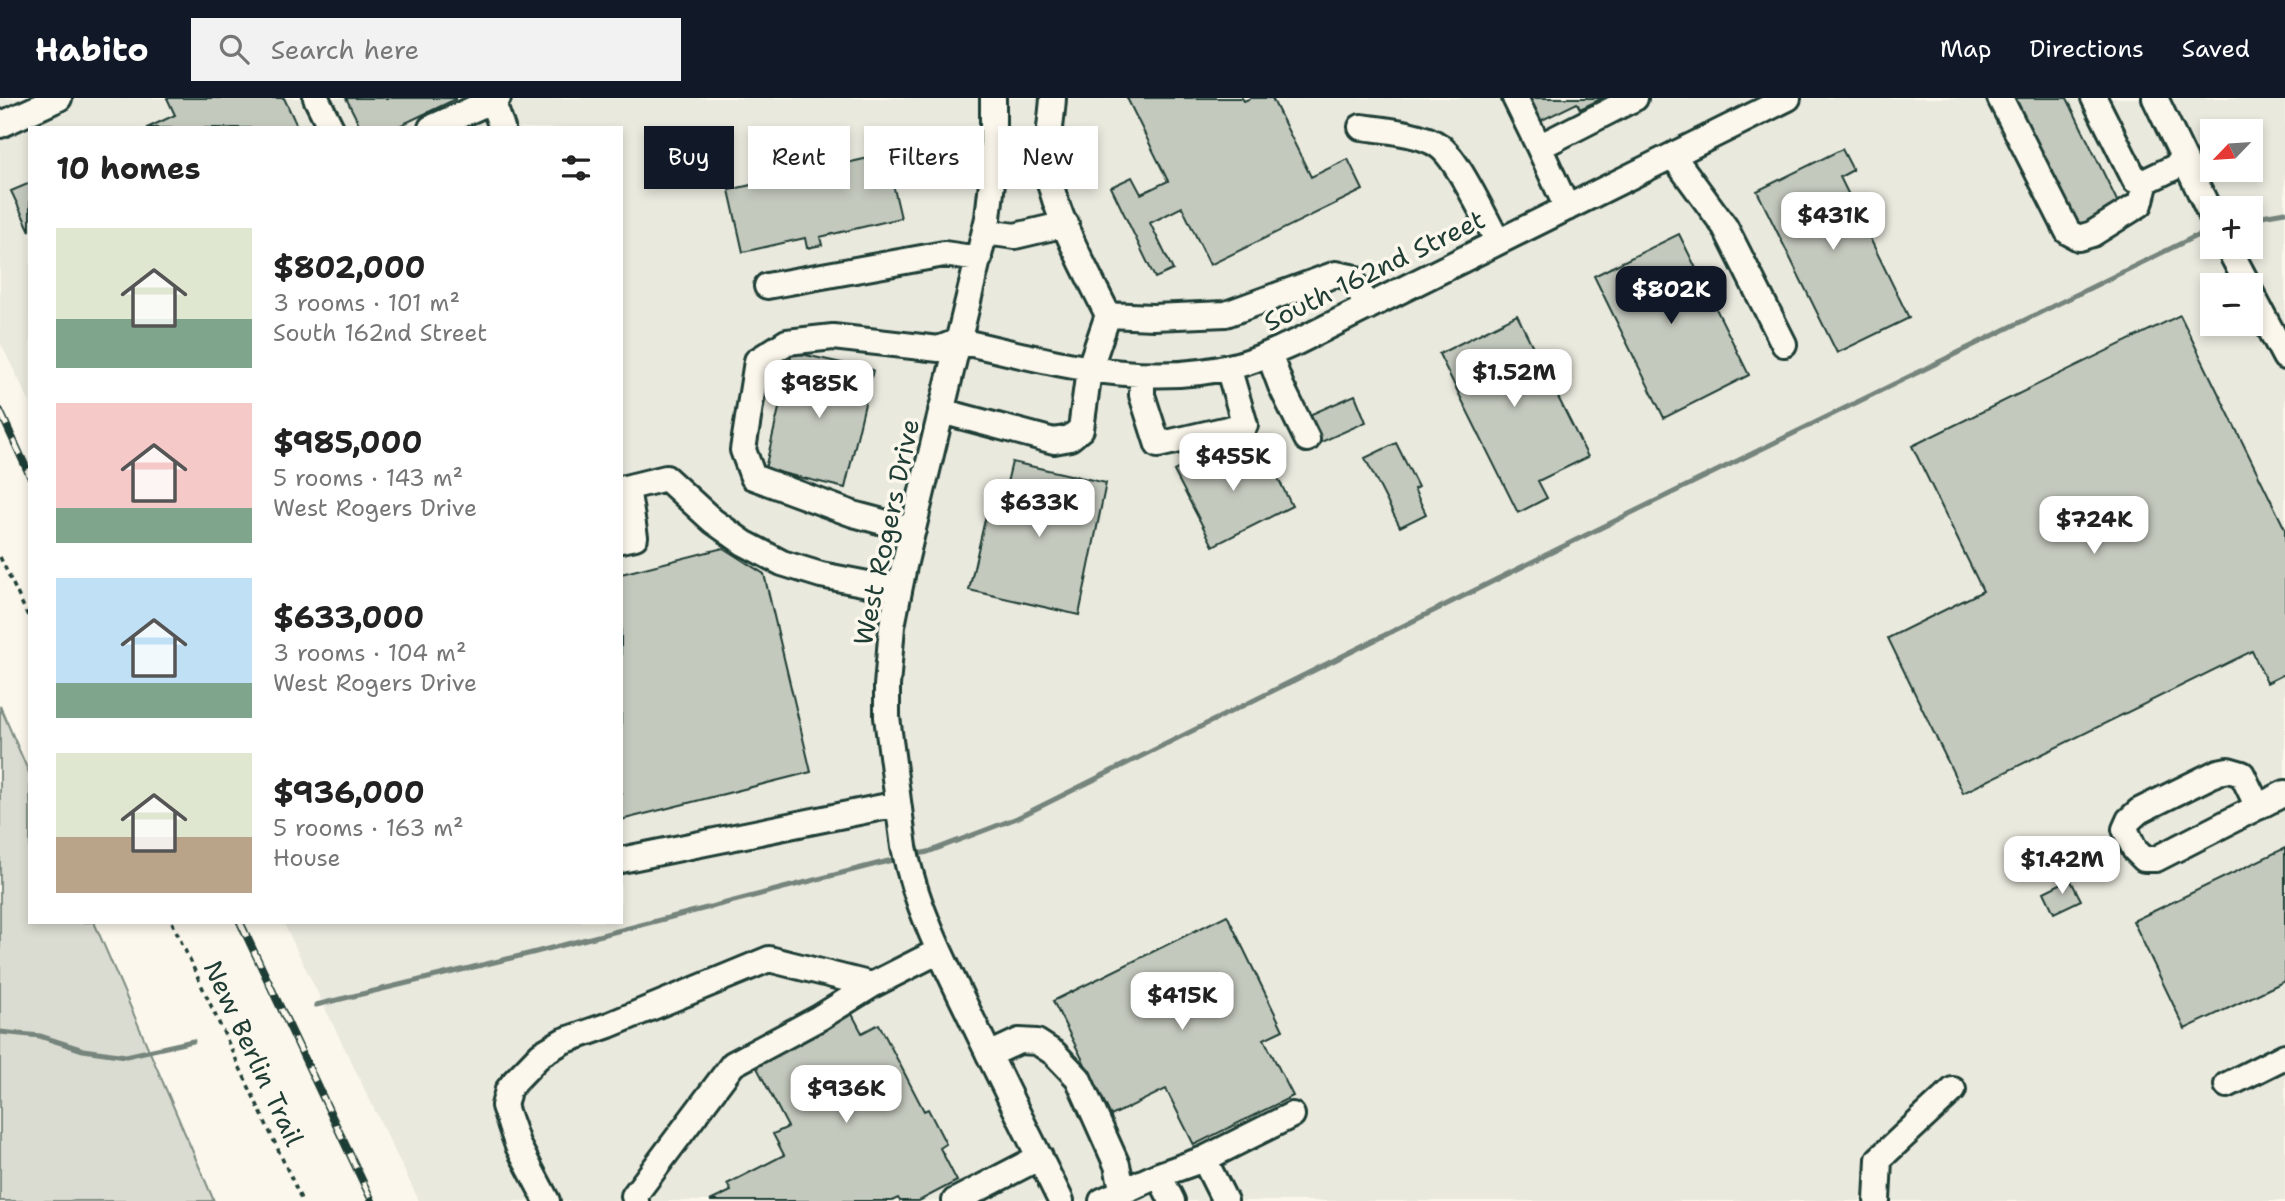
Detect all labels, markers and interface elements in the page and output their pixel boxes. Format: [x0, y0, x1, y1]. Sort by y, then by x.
search box [191, 18, 681, 81]
text: Habito [35, 27, 149, 72]
icon: search [215, 30, 253, 68]
text: Search here [271, 32, 419, 67]
text: Map [1940, 33, 1991, 65]
text: Directions [2029, 33, 2144, 65]
text: Saved [2182, 33, 2250, 65]
north arrow [2200, 119, 2263, 182]
map controls [2200, 119, 2263, 336]
chip: Buy [644, 126, 734, 189]
chip: Rent [748, 126, 850, 189]
chip: Filters [864, 126, 984, 189]
chip: New [998, 126, 1098, 189]
text: 10 homes [56, 148, 201, 189]
icon: filters [557, 149, 595, 187]
pin: $431K [1784, 192, 1882, 252]
button: + [2200, 196, 2263, 259]
text: $431K [1797, 200, 1869, 230]
street label: South 162nd Street [1257, 201, 1491, 339]
text: $802,000 [273, 247, 426, 288]
icon: home [112, 256, 196, 340]
pin: $802K [1622, 266, 1720, 326]
button: − [2200, 273, 2263, 336]
text: $802K [1632, 274, 1710, 304]
text: 3 rooms · 101 m² [273, 288, 460, 318]
text: South 162nd Street [273, 318, 487, 348]
pin: $1.52M [1457, 350, 1571, 409]
text: $1.52M [1472, 357, 1556, 387]
pin: $985K [770, 360, 868, 420]
text: $985K [780, 368, 858, 398]
street label: West Rogers Drive [845, 416, 927, 648]
text: $985,000 [273, 422, 423, 463]
icon: home [112, 431, 196, 515]
pin: $455K [1184, 434, 1282, 493]
text: $455K [1195, 441, 1271, 471]
text: 5 rooms · 143 m² [273, 463, 463, 493]
pin: $633K [990, 480, 1088, 539]
text: $633K [1000, 487, 1078, 517]
text: West Rogers Drive [273, 493, 477, 523]
pin: $724K [2045, 496, 2143, 556]
text: $724K [2055, 504, 2133, 534]
text: $633,000 [273, 597, 424, 638]
icon: home [112, 606, 196, 690]
text: 3 rooms · 104 m² [273, 638, 466, 668]
text: West Rogers Drive [273, 668, 477, 698]
text: $936,000 [273, 772, 425, 813]
icon: home [112, 781, 196, 865]
text: 5 rooms · 163 m² [273, 813, 464, 843]
pin: $1.42M [2005, 836, 2119, 896]
text: House [273, 843, 341, 873]
text: $1.42M [2020, 844, 2104, 874]
street label: New Berlin Trail [196, 954, 312, 1152]
pin: $415K [1133, 972, 1231, 1032]
text: $415K [1147, 980, 1217, 1010]
pin: $936K [797, 1066, 895, 1125]
text: $936K [807, 1073, 885, 1103]

